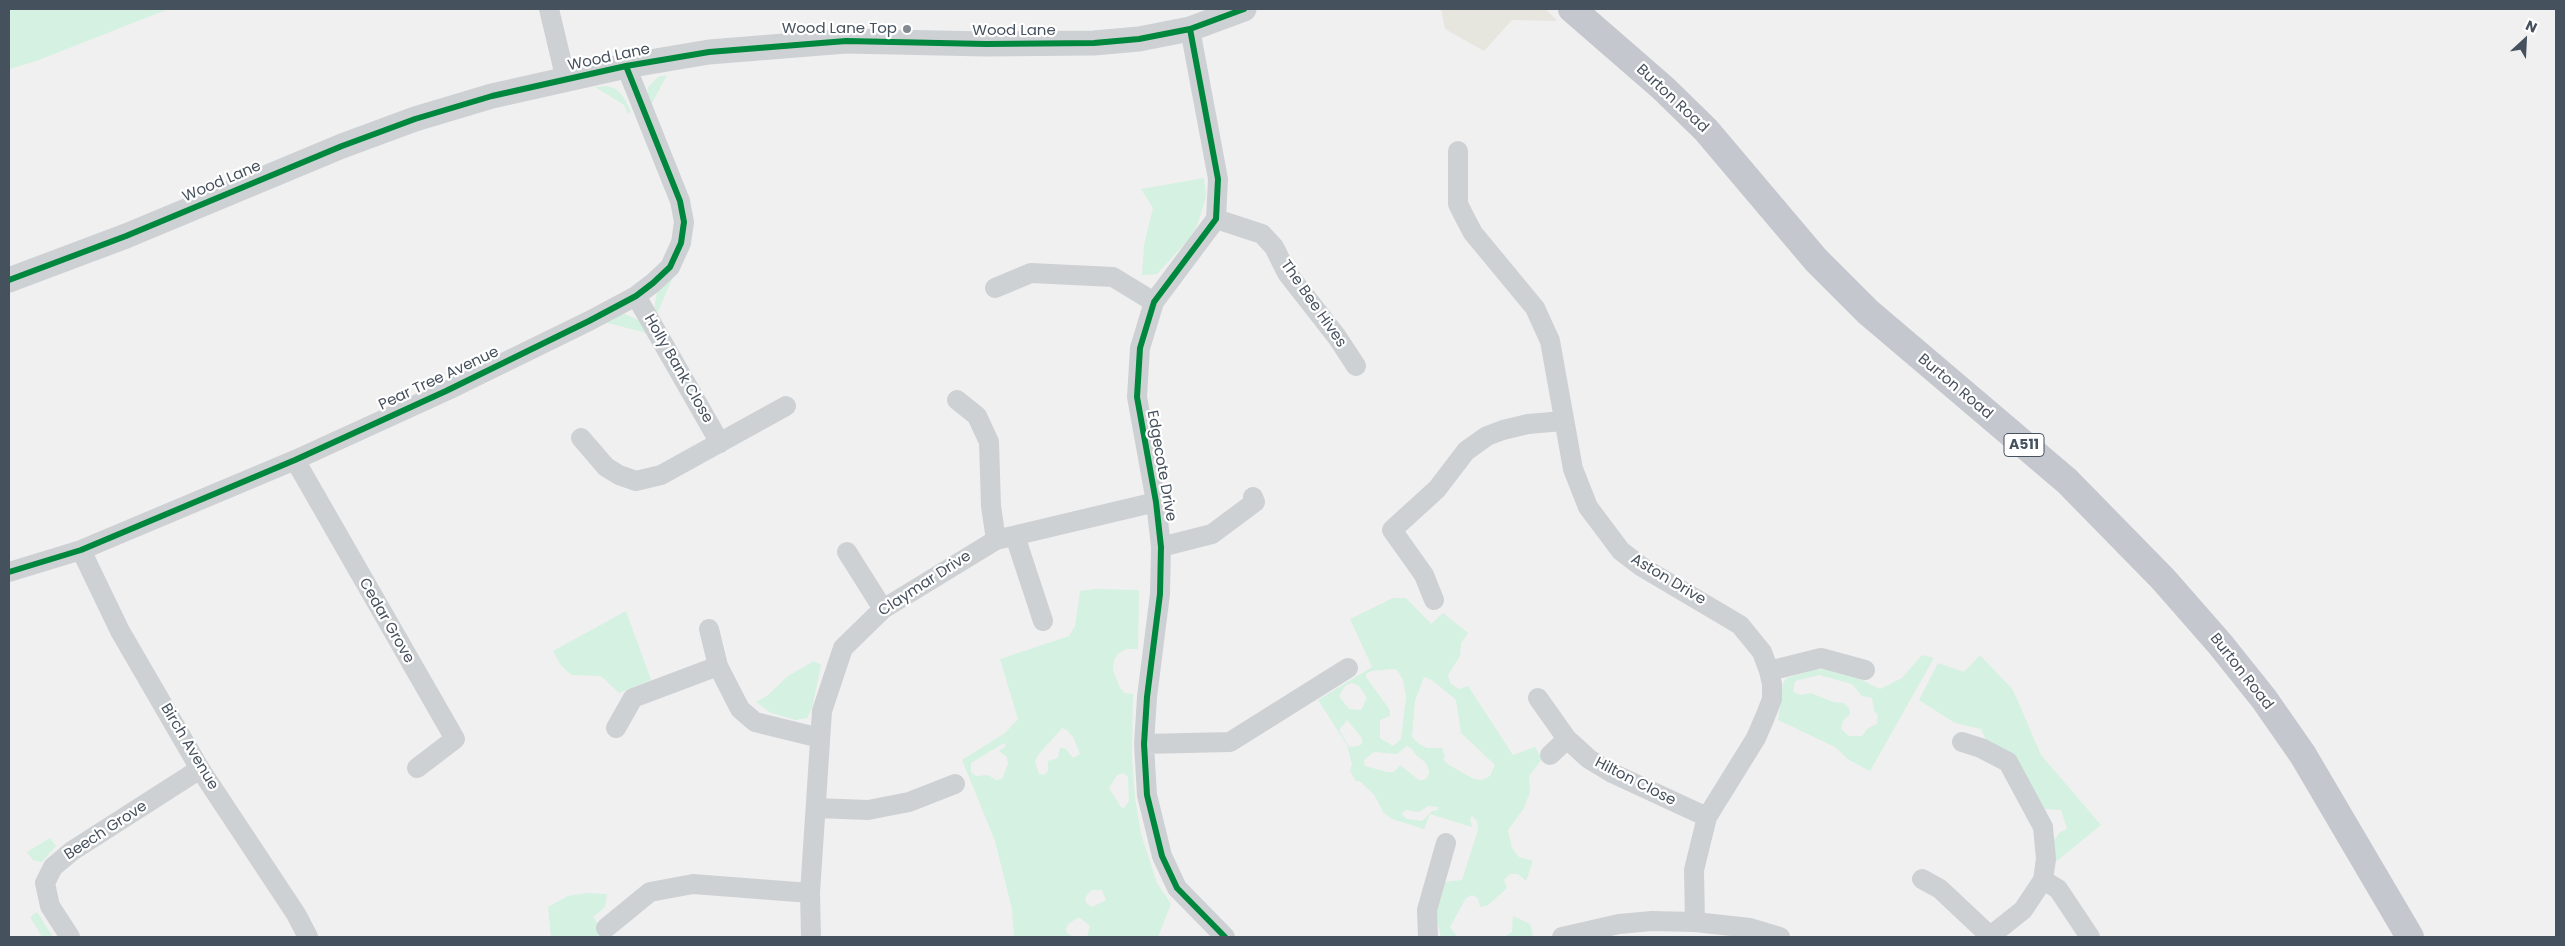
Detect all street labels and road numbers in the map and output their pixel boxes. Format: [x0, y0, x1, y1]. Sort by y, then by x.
street label: Wood Lane [972, 22, 1056, 40]
street label: Wood Lane [566, 41, 652, 75]
street label: Burton Road [1632, 61, 1712, 137]
street label: Wood Lane [180, 157, 264, 207]
street label: The Bee Hives [1276, 257, 1350, 351]
street label: Holly Bank Close [640, 311, 716, 427]
street label: Pear Tree Avenue [376, 343, 502, 415]
street label: Burton Road [1914, 351, 1996, 423]
street label: Edgecote Drive [1142, 409, 1180, 523]
road number: A511 [2004, 434, 2044, 456]
street label: Claymar Drive [875, 547, 975, 621]
street label: Aston Drive [1627, 551, 1709, 609]
street label: Cedar Grove [354, 575, 418, 667]
street label: Burton Road [2206, 630, 2276, 714]
street label: Birch Avenue [156, 701, 222, 793]
street label: Hilton Close [1592, 754, 1678, 810]
street label: Beech Grove [61, 798, 151, 864]

